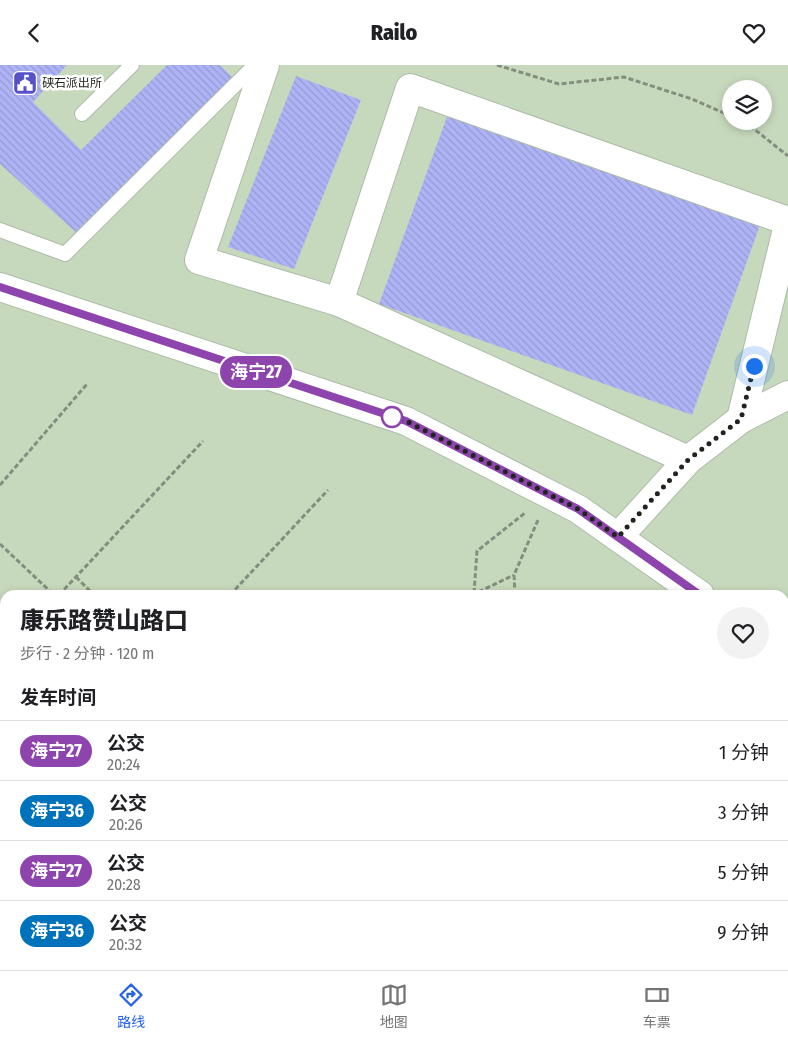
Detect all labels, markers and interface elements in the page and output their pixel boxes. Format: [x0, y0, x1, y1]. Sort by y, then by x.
icon: back [20, 19, 48, 47]
text: Railo [371, 19, 417, 46]
icon: heart [740, 19, 768, 47]
public building icon: 硖石派出所 [12, 70, 38, 96]
place label: 硖石派出所 [42, 76, 102, 90]
map controls [722, 80, 772, 130]
button: layers [722, 80, 772, 130]
your location [742, 354, 767, 379]
line badge: 海宁27 [221, 356, 291, 388]
text: 海宁27 [230, 361, 282, 383]
unlabelled marker [381, 406, 403, 428]
text: 康乐路赞山路口 [20, 607, 188, 635]
button: heart [717, 607, 769, 659]
text: 步行 · 2 分钟 · 120 m [20, 644, 154, 663]
text: 发车时间 [20, 686, 96, 709]
text: 公交 [107, 732, 145, 755]
text: 海宁27 [30, 740, 82, 762]
text: 1 分钟 [719, 741, 769, 764]
text: 20:24 [107, 755, 140, 774]
text: 公交 [109, 792, 147, 815]
text: 海宁36 [30, 800, 84, 822]
text: 3 分钟 [718, 801, 769, 824]
text: 20:26 [109, 815, 143, 834]
text: 公交 [107, 852, 145, 875]
text: 海宁27 [30, 860, 82, 882]
text: 5 分钟 [718, 861, 769, 884]
text: 20:28 [107, 875, 141, 894]
text: 公交 [109, 912, 147, 935]
text: 海宁36 [30, 920, 84, 942]
text: 9 分钟 [717, 921, 769, 944]
text: 20:32 [109, 935, 142, 954]
tab: 路线 [117, 981, 145, 1031]
tab: 地图 [380, 981, 408, 1031]
tab: 车票 [643, 981, 671, 1031]

